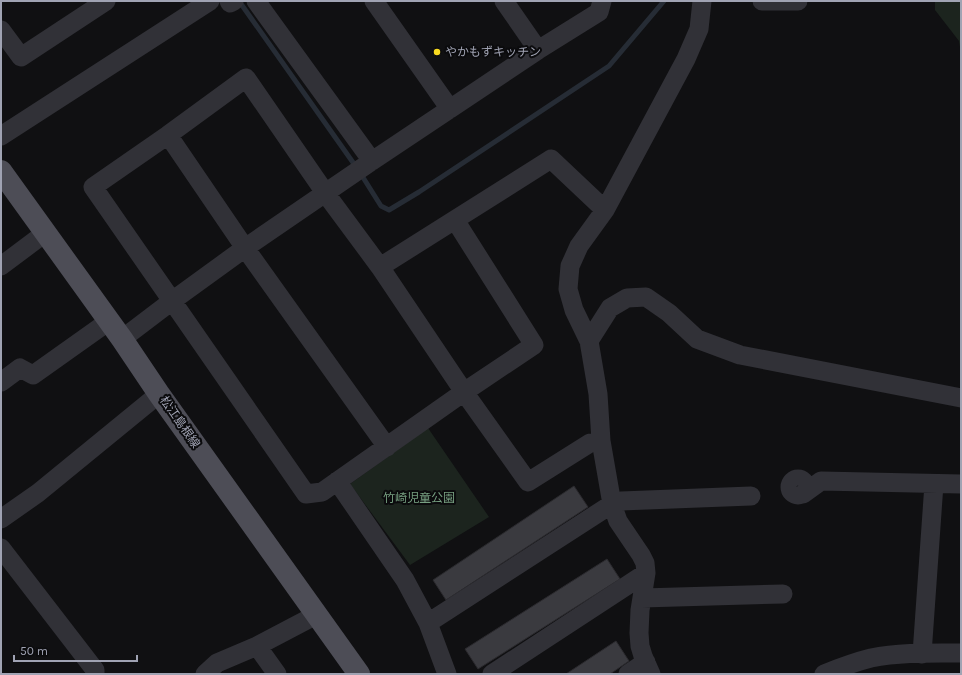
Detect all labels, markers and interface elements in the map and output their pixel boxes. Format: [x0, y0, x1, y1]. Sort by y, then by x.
place label: やかもずキッチン [445, 45, 541, 59]
marker: やかもずキッチン [432, 47, 442, 57]
street label: 松江島根線 [157, 393, 203, 451]
park label: 竹崎児童公園 [383, 491, 455, 505]
scale bar [14, 637, 137, 663]
text: 50 m [20, 644, 48, 658]

